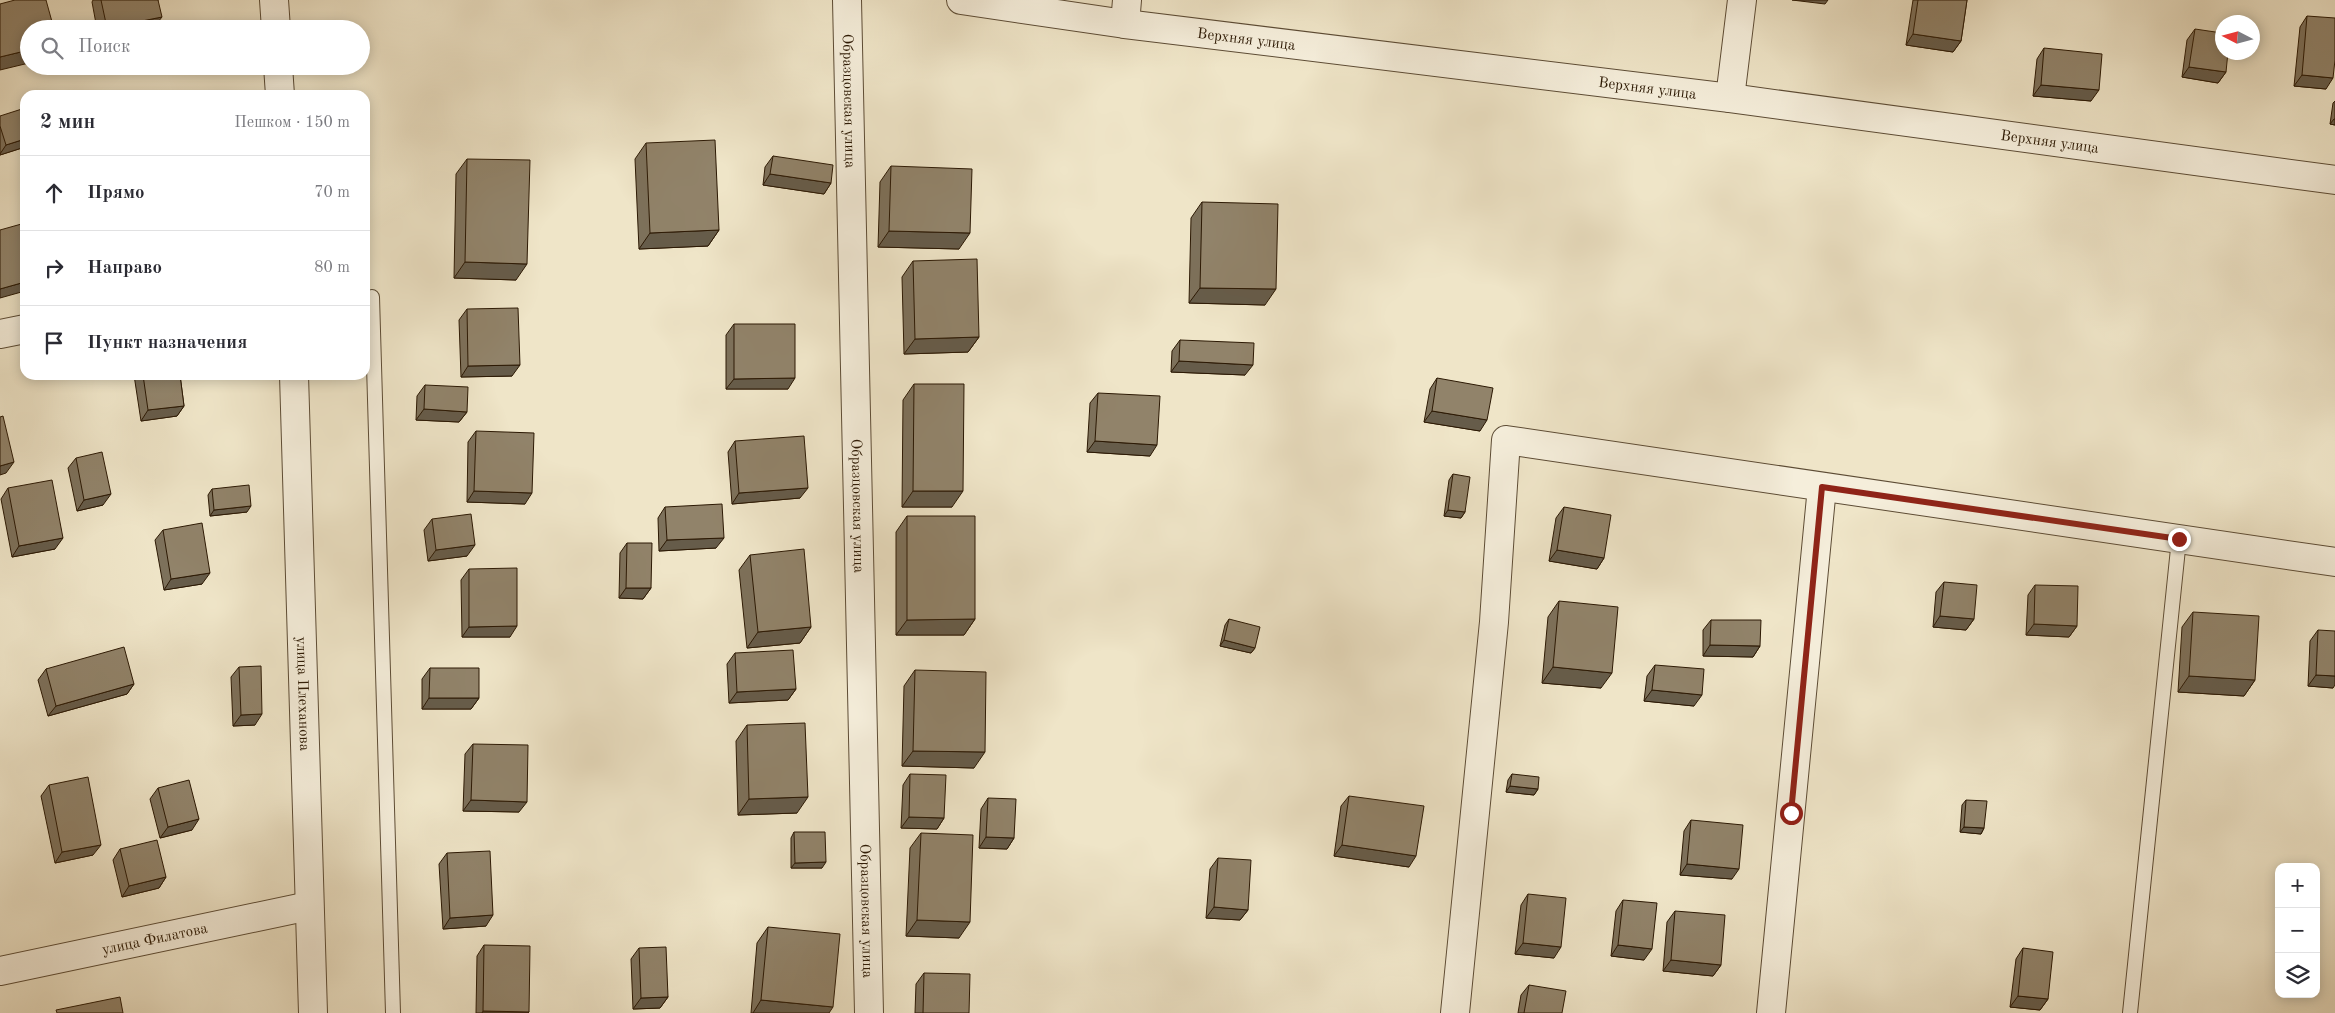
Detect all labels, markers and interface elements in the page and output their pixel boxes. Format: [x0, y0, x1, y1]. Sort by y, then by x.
north arrow [2215, 15, 2260, 60]
search box [20, 20, 370, 75]
street label: Верхняя улица [1196, 27, 1297, 54]
icon: search [38, 34, 66, 62]
street label: Образцовская улица [839, 34, 857, 169]
text: Поиск [78, 38, 130, 57]
street label: Верхняя улица [1597, 76, 1698, 103]
text: 2 мин [40, 112, 95, 133]
text: Пешком · 150 m [234, 115, 350, 131]
street label: Верхняя улица [2000, 129, 2100, 157]
icon: ahead [40, 179, 68, 207]
text: Прямо [87, 184, 145, 203]
text: 70 m [314, 185, 350, 201]
icon: right [40, 254, 68, 282]
text: Направо [87, 259, 162, 278]
text: 80 m [314, 260, 350, 276]
icon: arrive [40, 329, 68, 357]
text: Пункт назначения [87, 334, 247, 353]
street label: Образцовская улица [848, 439, 865, 574]
route end [2168, 528, 2191, 551]
street label: улица Плеханова [293, 636, 311, 752]
route start [1780, 802, 1803, 825]
street label: Образцовская улица [856, 843, 874, 979]
map controls [2275, 863, 2320, 998]
button: + [2275, 863, 2320, 908]
button: − [2275, 908, 2320, 953]
street label: улица Филатова [101, 921, 210, 958]
button: layers [2275, 953, 2320, 998]

